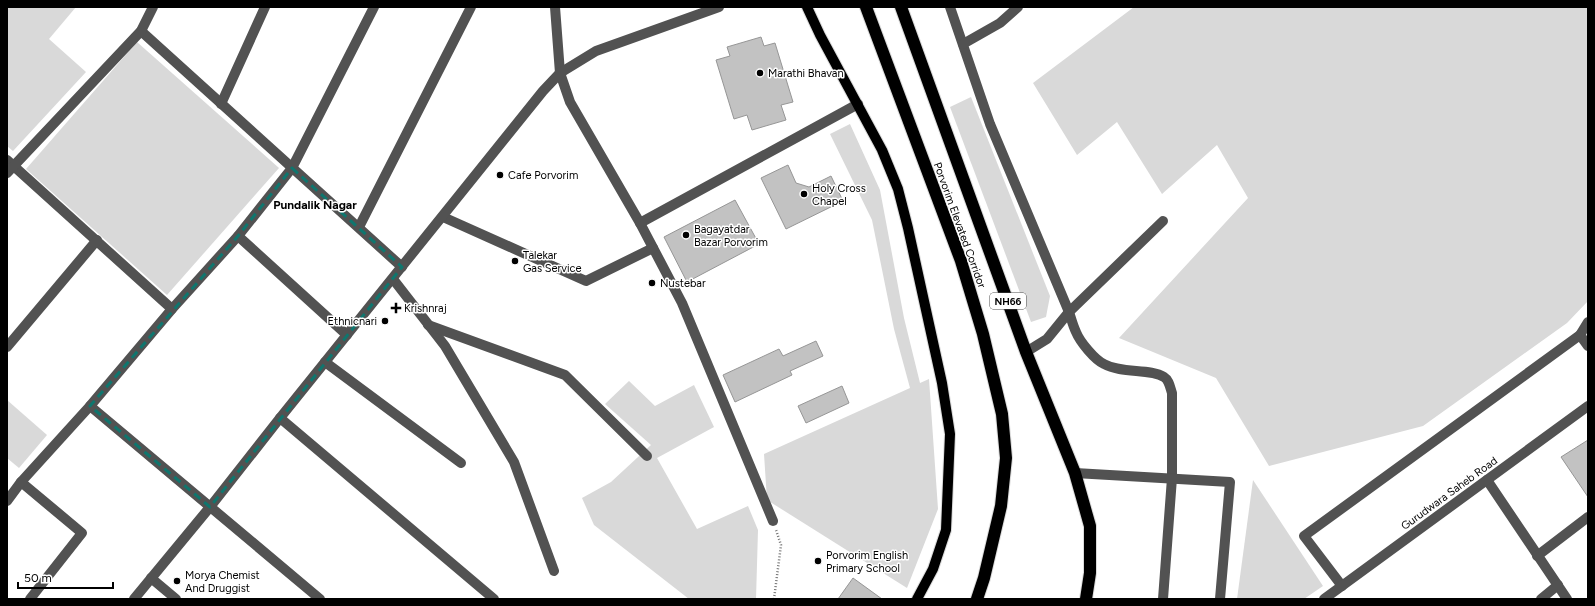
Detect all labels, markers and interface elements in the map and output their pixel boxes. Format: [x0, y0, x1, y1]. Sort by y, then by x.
place label: Marathi Bhavan [768, 67, 844, 80]
marker: Marathi Bhavan [755, 68, 765, 78]
street label: Porvorim Elevated Corridor [931, 161, 988, 290]
place label: Cafe Porvorim [508, 169, 578, 182]
marker: Cafe Porvorim [495, 170, 505, 180]
place label: Holy Cross Chapel [812, 182, 866, 208]
marker: Holy Cross Chapel [799, 189, 809, 199]
district label: Pundalik Nagar [273, 198, 357, 212]
place label: Bagayatdar Bazar Porvorim [694, 223, 768, 249]
marker: Bagayatdar Bazar Porvorim [681, 230, 691, 240]
place label: Talekar Gas Service [523, 249, 582, 275]
marker: Talekar Gas Service [510, 256, 520, 266]
place label: Nustebar [660, 277, 706, 290]
marker: Nustebar [647, 278, 657, 288]
road number: NH66 [990, 293, 1026, 309]
place label: Krishnraj [404, 302, 447, 315]
marker: Krishnraj [391, 303, 401, 313]
place label: Ethnicnari [328, 315, 377, 328]
marker: Ethnicnari [380, 316, 390, 326]
street label: Gurudwara Saheb Road [1399, 454, 1500, 533]
place label: Porvorim English Primary School [826, 549, 908, 575]
marker: Porvorim English Primary School [813, 556, 823, 566]
scale bar [18, 564, 113, 590]
place label: Morya Chemist And Druggist [185, 569, 260, 595]
text: 50 m [24, 571, 52, 585]
marker: Morya Chemist And Druggist [172, 576, 182, 586]

